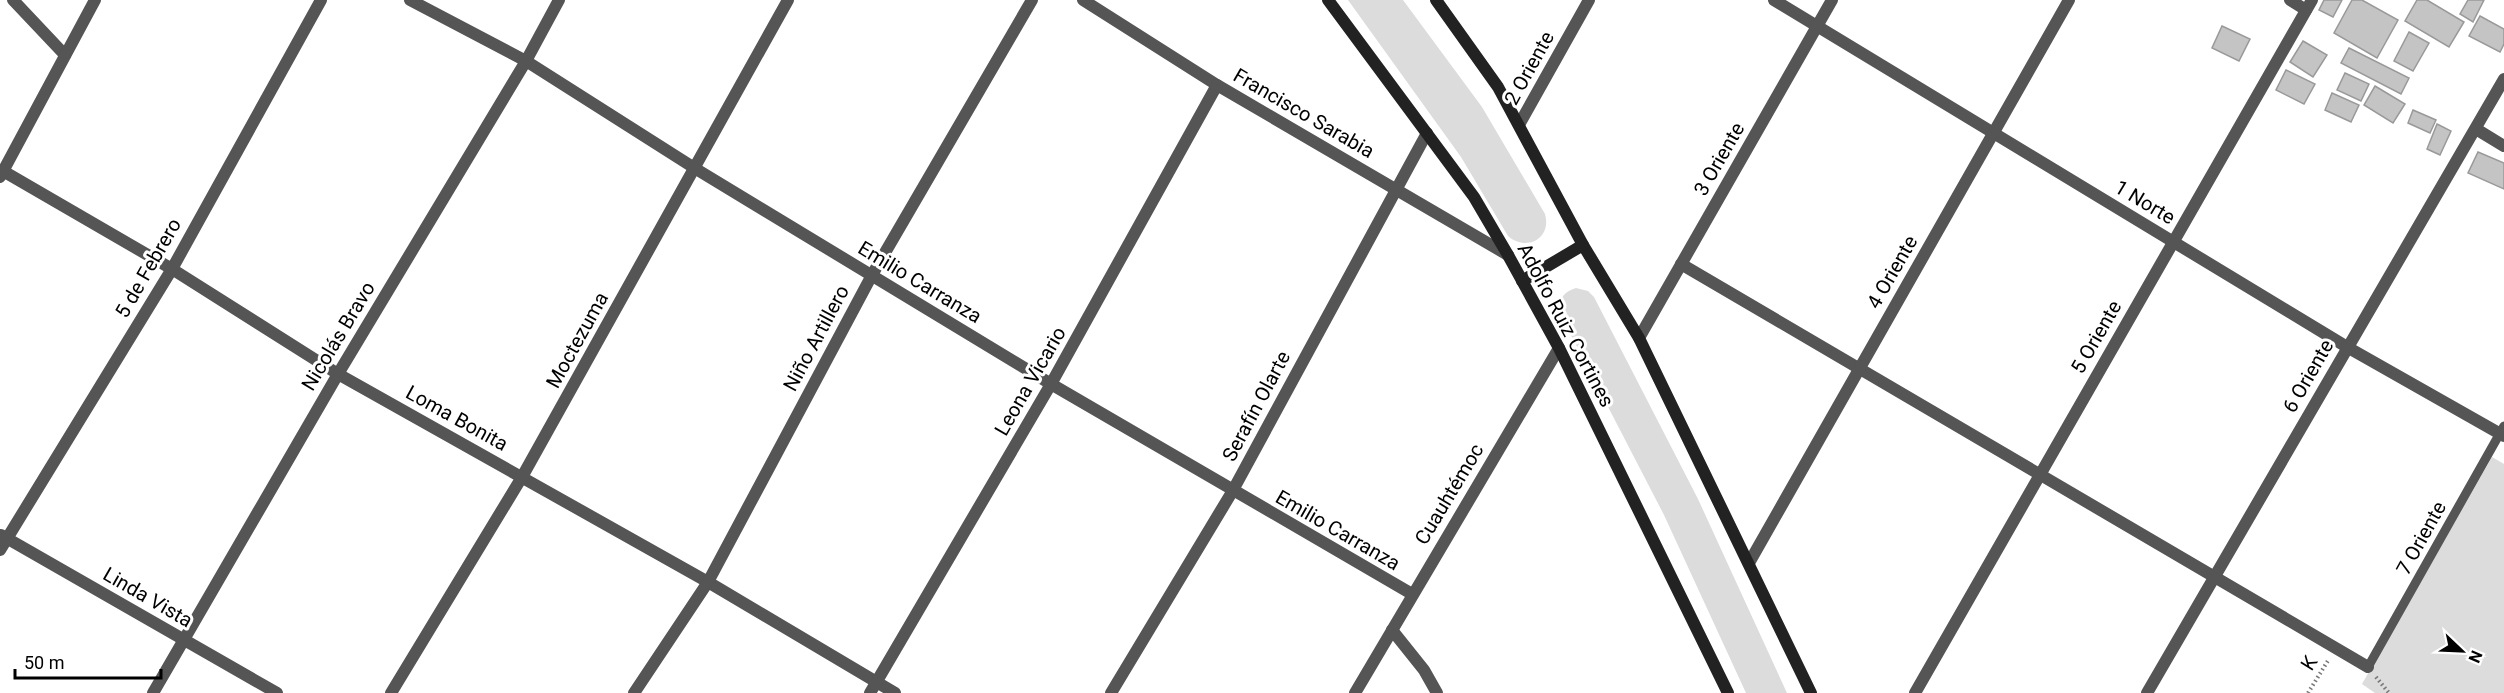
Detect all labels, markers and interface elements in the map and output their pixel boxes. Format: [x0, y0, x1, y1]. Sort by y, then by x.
street label: 2 Oriente [1499, 27, 1559, 109]
street label: Francisco Sarabia [1229, 63, 1379, 163]
street label: 3 Oriente [1689, 118, 1749, 200]
street label: 1 Norte [2110, 175, 2180, 229]
street label: 5 de Febrero [110, 214, 186, 322]
street label: 4 Oriente [1862, 231, 1922, 313]
street label: Emilio Carranza [854, 236, 986, 328]
street label: Adolfo Ruiz Cortines [1513, 239, 1619, 411]
street label: Nicolás Bravo [296, 277, 380, 395]
street label: Niño Artillero [778, 281, 854, 395]
street label: Moctezuma [541, 288, 613, 392]
street label: 5 Oriente [2066, 296, 2126, 378]
street label: Leona Vicario [989, 322, 1071, 440]
street label: 6 Oriente [2278, 335, 2338, 417]
street label: Serafín Olarte [1217, 347, 1295, 465]
street label: Loma Bonita [402, 380, 512, 456]
street label: Cuauhtémoc [1409, 439, 1489, 549]
street label: Emilio Carranza [1272, 485, 1404, 575]
street label: 7 Oriente [2391, 497, 2451, 579]
street label: Linda Vista [99, 562, 197, 632]
north arrow [2432, 621, 2492, 681]
scale bar [15, 642, 160, 680]
text: N [2464, 648, 2486, 666]
street label: K [2295, 651, 2323, 675]
text: 50 m [24, 652, 64, 673]

